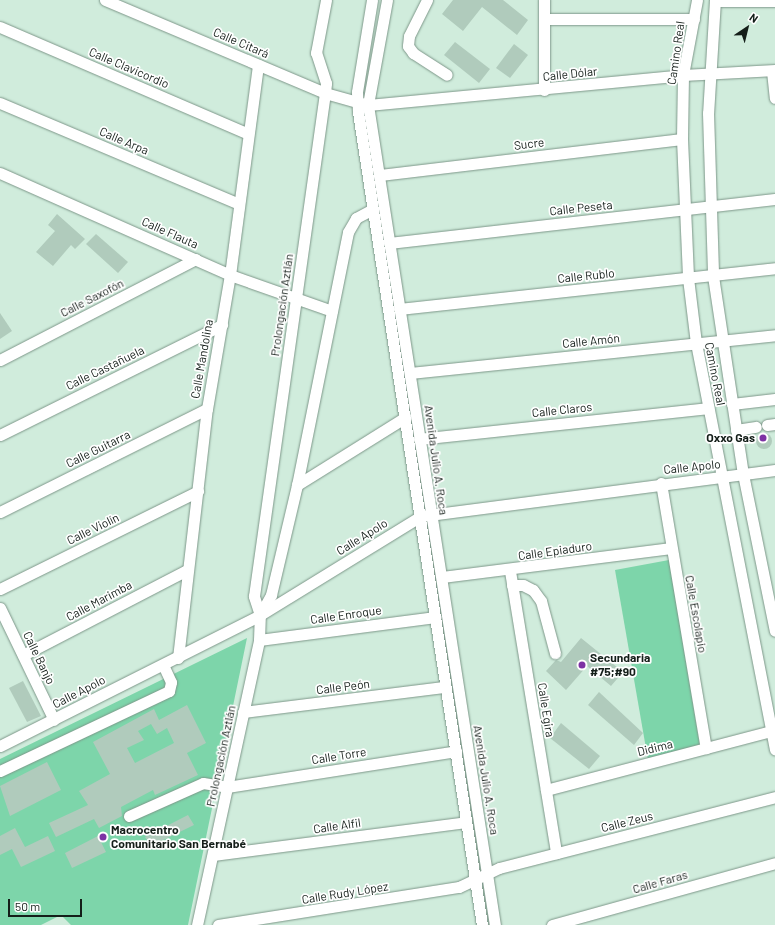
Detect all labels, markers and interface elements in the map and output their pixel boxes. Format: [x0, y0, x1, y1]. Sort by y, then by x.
north arrow [727, 8, 767, 48]
text: N [747, 10, 761, 25]
street label: Camino Real [664, 20, 688, 86]
street label: Calle Citará [211, 25, 271, 61]
street label: Calle Clavicordio [87, 45, 171, 91]
street label: Calle Dólar [542, 64, 598, 84]
street label: Calle Arpa [97, 124, 151, 158]
street label: Sucre [513, 135, 545, 153]
street label: Calle Peseta [549, 198, 613, 218]
street label: Calle Flauta [140, 214, 200, 252]
street label: Prolongación Aztlán [268, 253, 296, 357]
street label: Calle Rublo [557, 266, 615, 286]
street label: Calle Saxofón [58, 276, 126, 320]
street label: Calle Mandolina [188, 318, 216, 400]
street label: Calle Amón [562, 331, 620, 351]
street label: Camino Real [702, 341, 728, 407]
street label: Calle Castañuela [63, 343, 147, 393]
street label: Calle Claros [531, 400, 593, 420]
street label: Avenida Julio A. Roca [421, 404, 451, 516]
street label: Calle Guitarra [63, 427, 133, 471]
place label: Oxxo Gas [706, 431, 755, 445]
marker: Oxxo Gas [758, 433, 768, 443]
street label: Calle Apolo [663, 457, 721, 477]
street label: Calle Violín [65, 510, 121, 548]
street label: Calle Apolo [334, 516, 390, 558]
street label: Calle Epiaduro [517, 539, 593, 563]
street label: Calle Escolapio [682, 574, 710, 654]
street label: Calle Marimba [64, 578, 134, 624]
street label: Calle Enroque [310, 603, 382, 627]
street label: Calle Banjo [20, 629, 58, 687]
place label: Secundaria #75;#90 [590, 651, 650, 679]
marker: Secundaria #75;#90 [577, 660, 587, 670]
street label: Calle Apolo [50, 673, 108, 711]
street label: Calle Peón [315, 677, 371, 697]
street label: Calle Egira [535, 682, 557, 738]
street label: Prolongación Aztlán [203, 704, 239, 808]
street label: Avenida Julio A. Roca [470, 724, 502, 836]
street label: Didima [636, 737, 674, 759]
street label: Calle Torre [311, 745, 367, 767]
street label: Calle Zeus [600, 809, 654, 835]
street label: Calle Alfil [312, 816, 362, 836]
place label: Macrocentro Comunitario San Bernabé [111, 823, 246, 851]
marker: Macrocentro Comunitario San Bernabé [98, 832, 108, 842]
street label: Calle Faras [631, 867, 689, 897]
street label: Calle Rudy López [301, 879, 389, 907]
scale bar [10, 891, 84, 917]
text: 50 m [15, 899, 40, 913]

